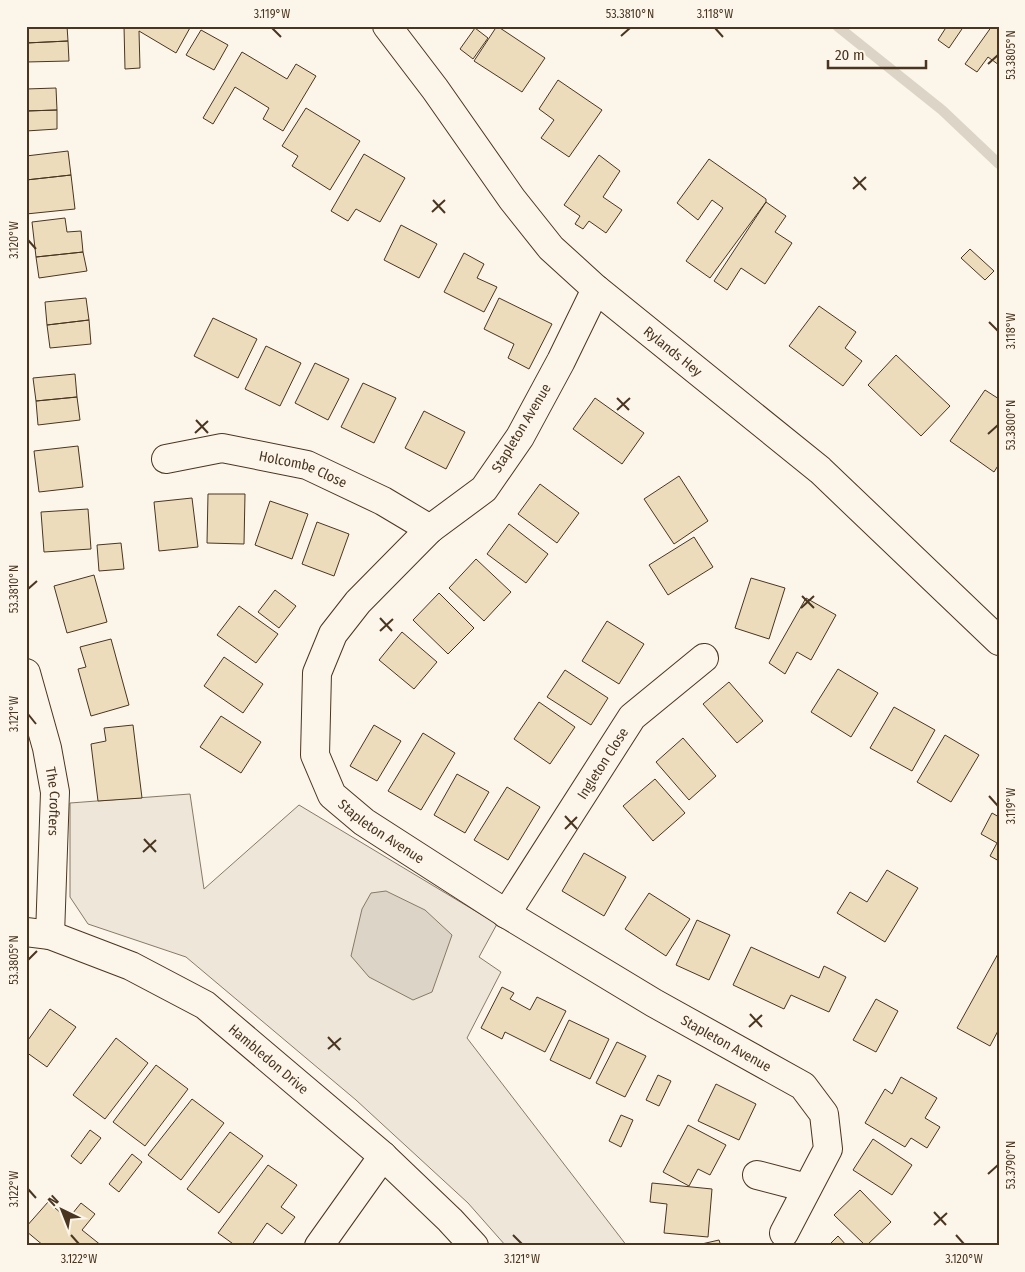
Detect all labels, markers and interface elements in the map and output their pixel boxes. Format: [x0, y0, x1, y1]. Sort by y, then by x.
text: 3.119°W [254, 7, 290, 21]
text: 53.3810°N [606, 7, 654, 21]
text: 3.118°W [697, 7, 733, 21]
text: 53.3805°N [1004, 30, 1018, 80]
scale bar [828, 38, 925, 70]
text: 20 m [835, 46, 865, 64]
text: 3.120°W [7, 221, 21, 259]
text: 3.118°W [1004, 313, 1018, 349]
street label: Rylands Hey [640, 323, 706, 381]
street label: Stapleton Avenue [488, 381, 555, 476]
text: 53.3800°N [1004, 400, 1018, 450]
street label: Holcombe Close [257, 448, 350, 492]
text: 53.3810°N [7, 565, 21, 613]
text: 3.121°W [7, 696, 21, 732]
street label: Ingleton Close [574, 724, 632, 802]
street label: The Crofters [42, 766, 63, 836]
text: 3.119°W [1004, 788, 1018, 824]
street label: Stapleton Avenue [335, 796, 427, 867]
text: 53.3805°N [7, 935, 21, 985]
street label: Stapleton Avenue [678, 1012, 774, 1076]
street label: Hambledon Drive [225, 1021, 312, 1098]
text: 53.3790°N [1004, 1141, 1018, 1189]
text: 3.122°W [7, 1171, 21, 1207]
north arrow [38, 1184, 88, 1234]
text: N [45, 1192, 62, 1210]
text: 3.122°W [61, 1252, 97, 1266]
text: 3.121°W [504, 1252, 540, 1266]
text: 3.120°W [945, 1252, 983, 1266]

